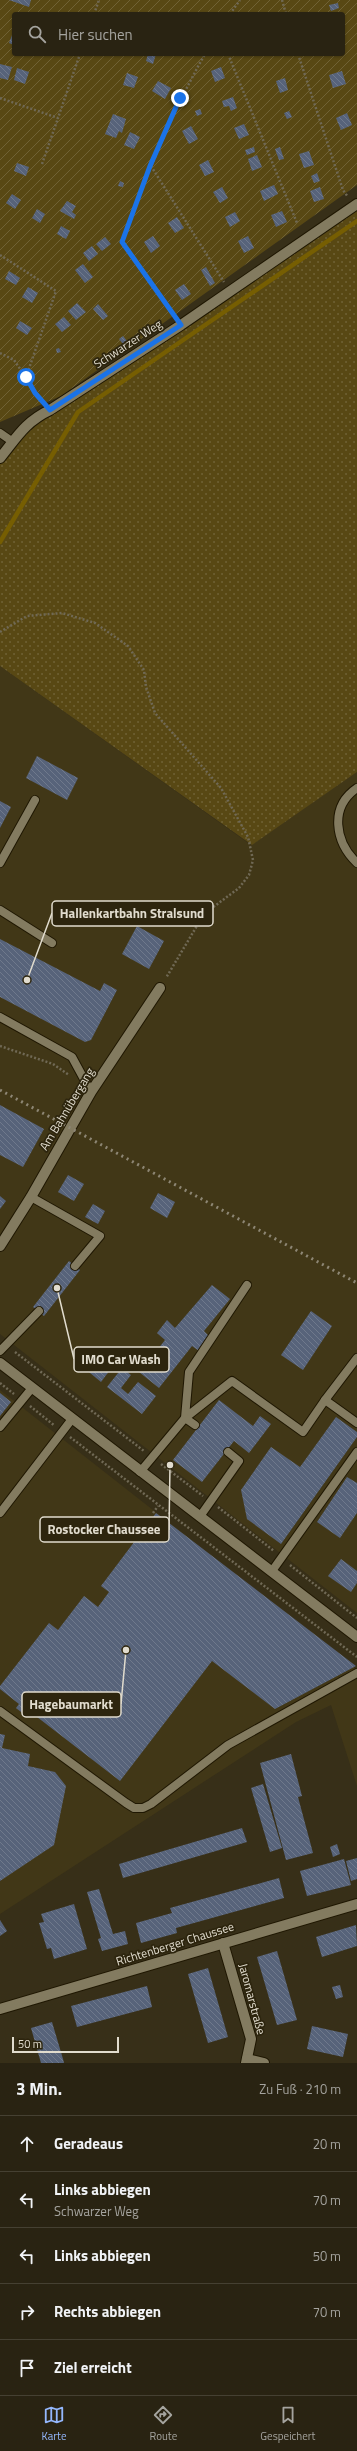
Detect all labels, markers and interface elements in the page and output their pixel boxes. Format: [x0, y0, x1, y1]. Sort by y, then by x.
search box [12, 12, 345, 56]
icon: search [26, 23, 48, 45]
text: Hier suchen [58, 23, 133, 46]
route end [171, 89, 189, 107]
street label: Schwarzer Weg [90, 314, 166, 373]
route start [17, 368, 35, 386]
callout: Hallenkartbahn Stralsund [52, 901, 213, 926]
text: Hallenkartbahn Stralsund [60, 903, 204, 923]
street label: Am Bahnübergang [34, 1064, 99, 1154]
callout: IMO Car Wash [74, 1347, 169, 1372]
text: IMO Car Wash [81, 1349, 161, 1369]
callout: Rostocker Chaussee [40, 1517, 169, 1542]
text: Rostocker Chaussee [48, 1519, 161, 1539]
callout: Hagebaumarkt [22, 1692, 121, 1717]
text: Hagebaumarkt [29, 1694, 113, 1714]
street label: Richtenberger Chaussee [114, 1917, 236, 1971]
street label: Jaromarstraße [234, 1961, 271, 2037]
scale bar [12, 2035, 119, 2054]
text: 50 m [18, 2036, 42, 2052]
text: 3 Min. [16, 2076, 62, 2102]
text: Zu Fuß · 210 m [259, 2079, 341, 2099]
text: Geradeaus [54, 2132, 123, 2155]
icon: ahead [16, 2133, 38, 2155]
text: 20 m [313, 2134, 341, 2154]
text: Links abbiegen [54, 2178, 151, 2201]
icon: left [16, 2189, 38, 2211]
text: 70 m [313, 2190, 341, 2210]
text: Schwarzer Weg [54, 2201, 139, 2221]
text: Links abbiegen [54, 2244, 151, 2267]
icon: left [16, 2245, 38, 2267]
text: 50 m [313, 2246, 341, 2266]
text: Rechts abbiegen [54, 2300, 161, 2323]
icon: right [16, 2301, 38, 2323]
text: 70 m [313, 2302, 341, 2322]
text: Ziel erreicht [54, 2356, 132, 2379]
icon: arrive [16, 2357, 38, 2379]
tab: Karte [42, 2404, 67, 2444]
tab: Route [150, 2404, 177, 2444]
tab: Gespeichert [260, 2404, 315, 2444]

